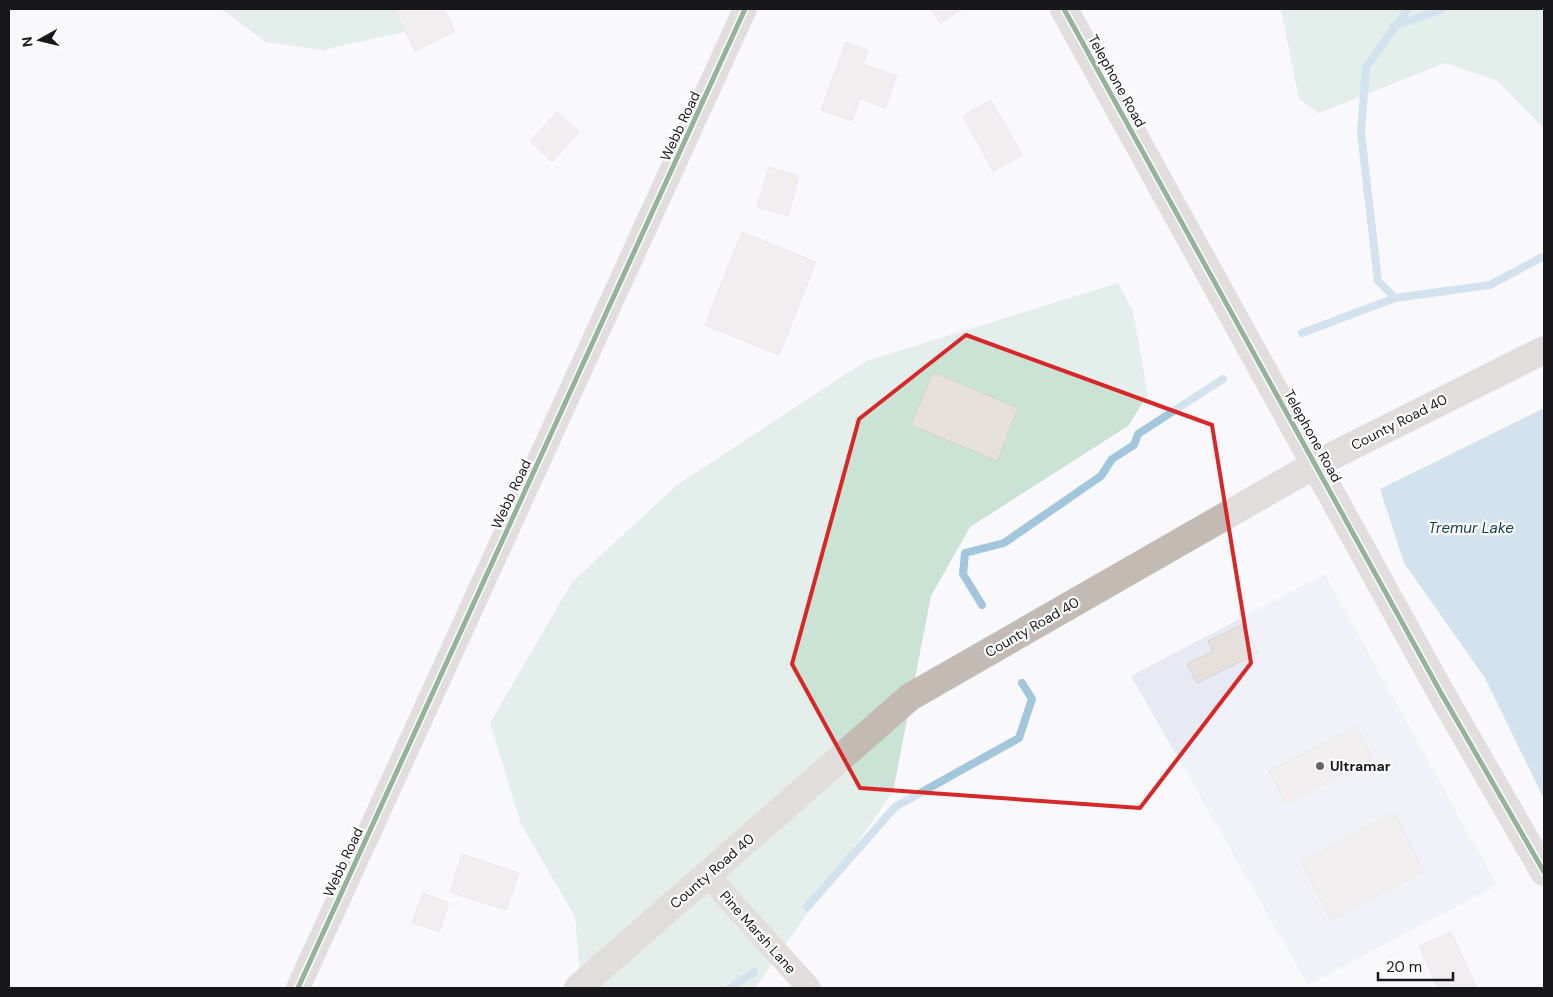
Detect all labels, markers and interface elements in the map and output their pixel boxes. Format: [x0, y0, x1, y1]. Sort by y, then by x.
north arrow [15, 15, 65, 65]
street label: Telephone Road [1084, 32, 1150, 130]
text: N [18, 35, 37, 48]
street label: Webb Road [656, 88, 704, 164]
street label: Telephone Road [1280, 387, 1346, 485]
street label: County Road 40 [1348, 390, 1450, 454]
street label: Webb Road [487, 456, 535, 532]
water label: Tremur Lake [1428, 518, 1514, 538]
street label: County Road 40 [982, 593, 1082, 661]
place label: Ultramar [1330, 757, 1391, 775]
marker: Ultramar [1314, 760, 1326, 772]
street label: Webb Road [319, 824, 367, 900]
street label: County Road 40 [666, 830, 758, 912]
street label: Pine Marsh Lane [716, 887, 800, 977]
scale bar [1378, 950, 1453, 982]
text: 20 m [1386, 957, 1422, 977]

